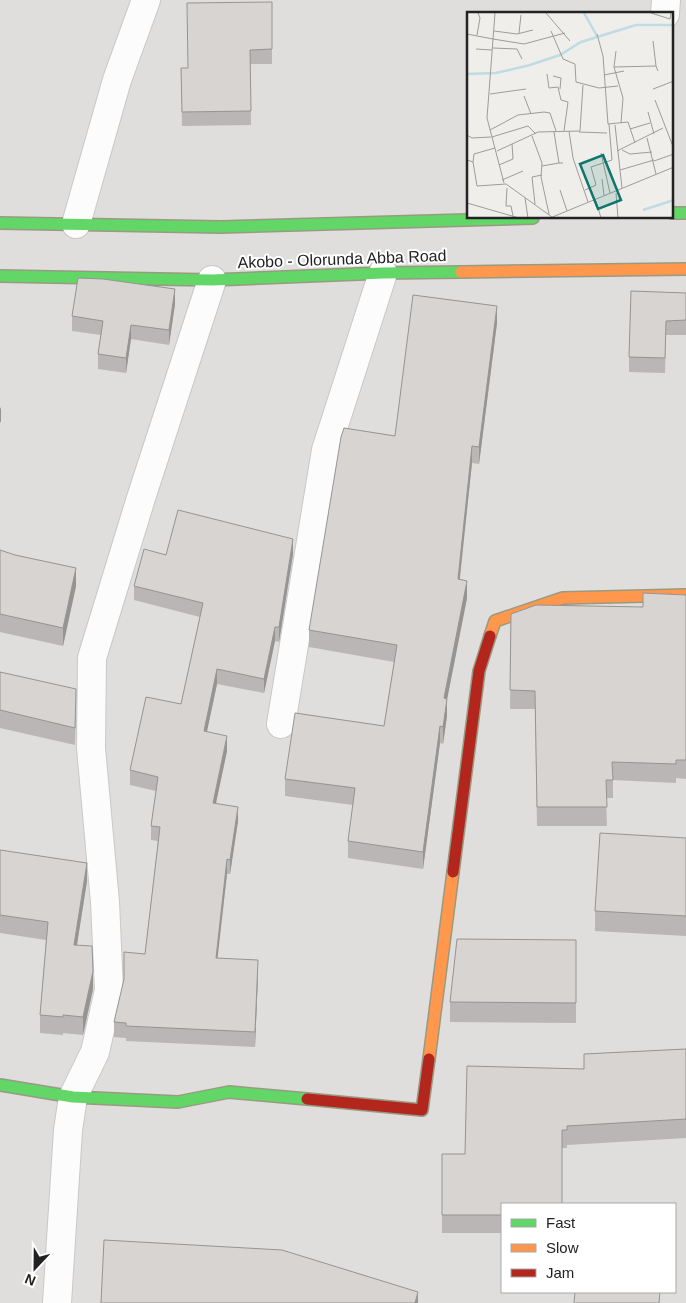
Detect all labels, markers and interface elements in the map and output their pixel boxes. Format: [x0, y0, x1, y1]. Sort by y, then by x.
inset map [467, 12, 674, 219]
street label: Akobo - Olorunda Abba Road [237, 247, 447, 271]
legend [501, 1203, 676, 1293]
text: Fast [546, 1214, 576, 1231]
text: Slow [546, 1239, 579, 1256]
north arrow [10, 1243, 60, 1293]
text: Jam [546, 1264, 574, 1281]
text: N [22, 1271, 38, 1289]

